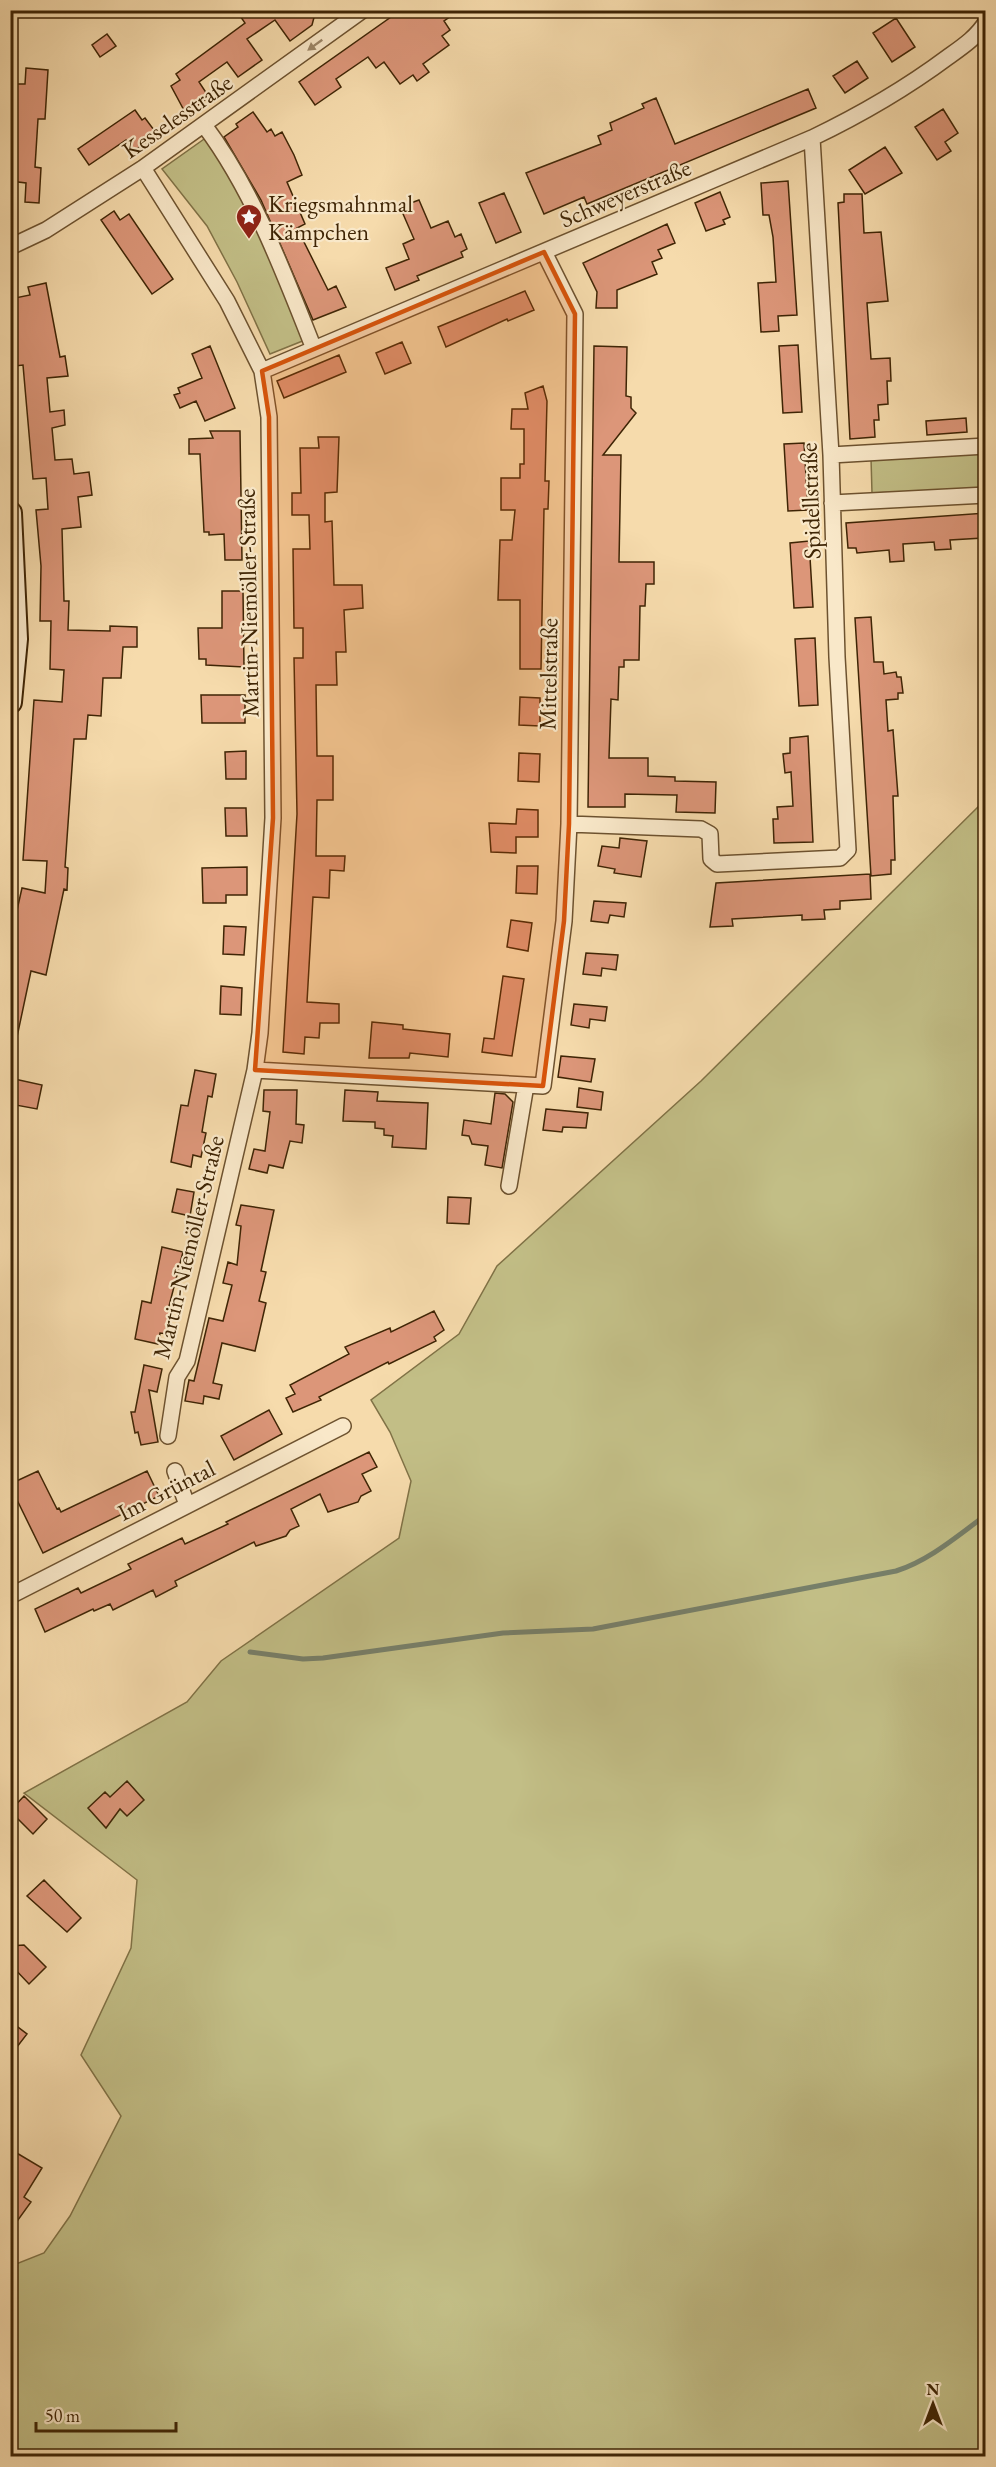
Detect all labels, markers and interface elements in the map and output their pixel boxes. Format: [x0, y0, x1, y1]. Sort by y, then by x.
one-way arrow [308, 39, 324, 51]
street label: Kesselesstraße [116, 67, 238, 165]
street label: Schweyerstraße [555, 151, 695, 235]
place label: Kriegsmahnmal Kämpchen [268, 188, 413, 247]
place icon: Kriegsmahnmal Kämpchen [234, 202, 264, 240]
street label: Spidellstraße [792, 442, 828, 560]
street label: Martin-Niemöller-Straße [231, 488, 265, 718]
street label: Mittelstraße [532, 618, 564, 730]
street label: Martin-Niemöller-Straße [145, 1132, 231, 1362]
street label: Im Grüntal [112, 1452, 220, 1528]
north arrow [903, 2374, 963, 2434]
text: N [927, 2379, 940, 2400]
scale bar [36, 2395, 176, 2433]
text: 50 m [45, 2404, 80, 2427]

